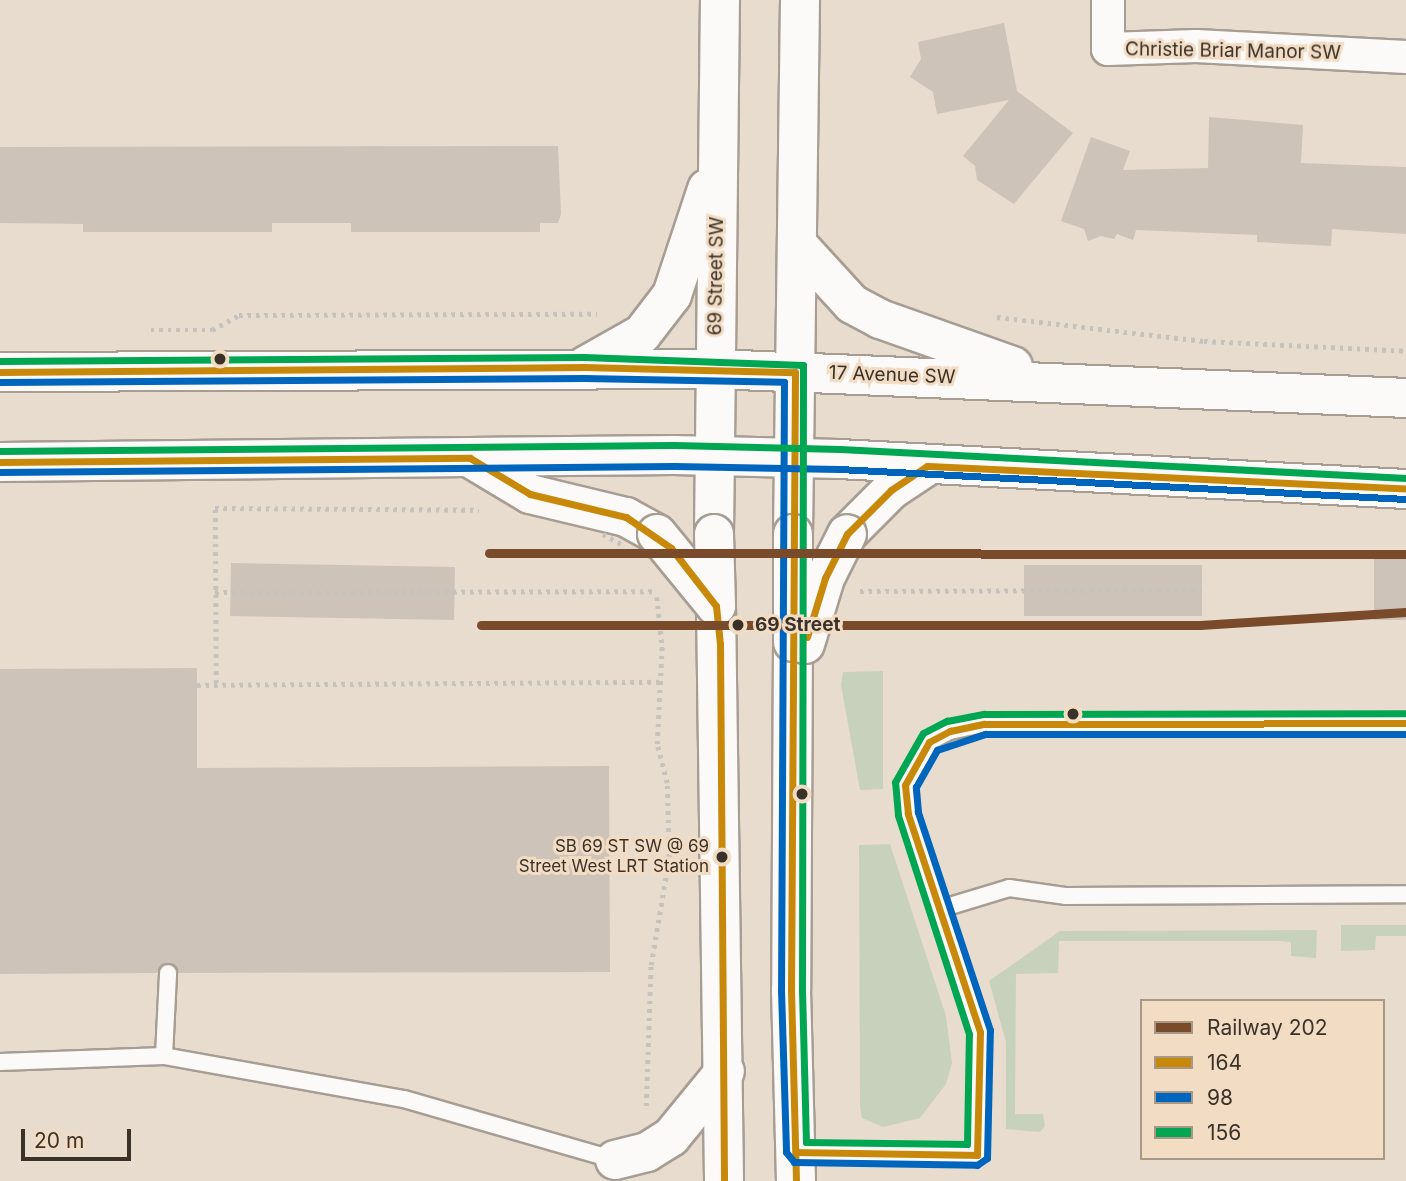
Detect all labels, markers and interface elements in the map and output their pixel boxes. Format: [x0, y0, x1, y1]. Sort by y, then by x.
street label: Christie Briar Manor SW [1125, 38, 1341, 64]
street label: 69 Street SW [704, 216, 728, 336]
unlabelled marker [213, 352, 227, 366]
street label: 17 Avenue SW [828, 361, 956, 389]
marker: 69 Street [727, 614, 749, 636]
place label: 69 Street [755, 614, 840, 636]
unlabelled marker [1066, 707, 1080, 721]
unlabelled marker [795, 787, 809, 801]
place label: SB 69 ST SW @ 69 Street West LRT Station [519, 837, 709, 877]
marker: SB 69 ST SW @ 69 Street West LRT Station [715, 850, 729, 864]
legend [1140, 999, 1385, 1160]
text: Railway 202 [1207, 1015, 1328, 1040]
text: 164 [1207, 1050, 1242, 1075]
text: 98 [1207, 1085, 1233, 1110]
scale bar [24, 1114, 135, 1158]
text: 156 [1207, 1120, 1241, 1145]
text: 20 m [34, 1128, 84, 1153]

